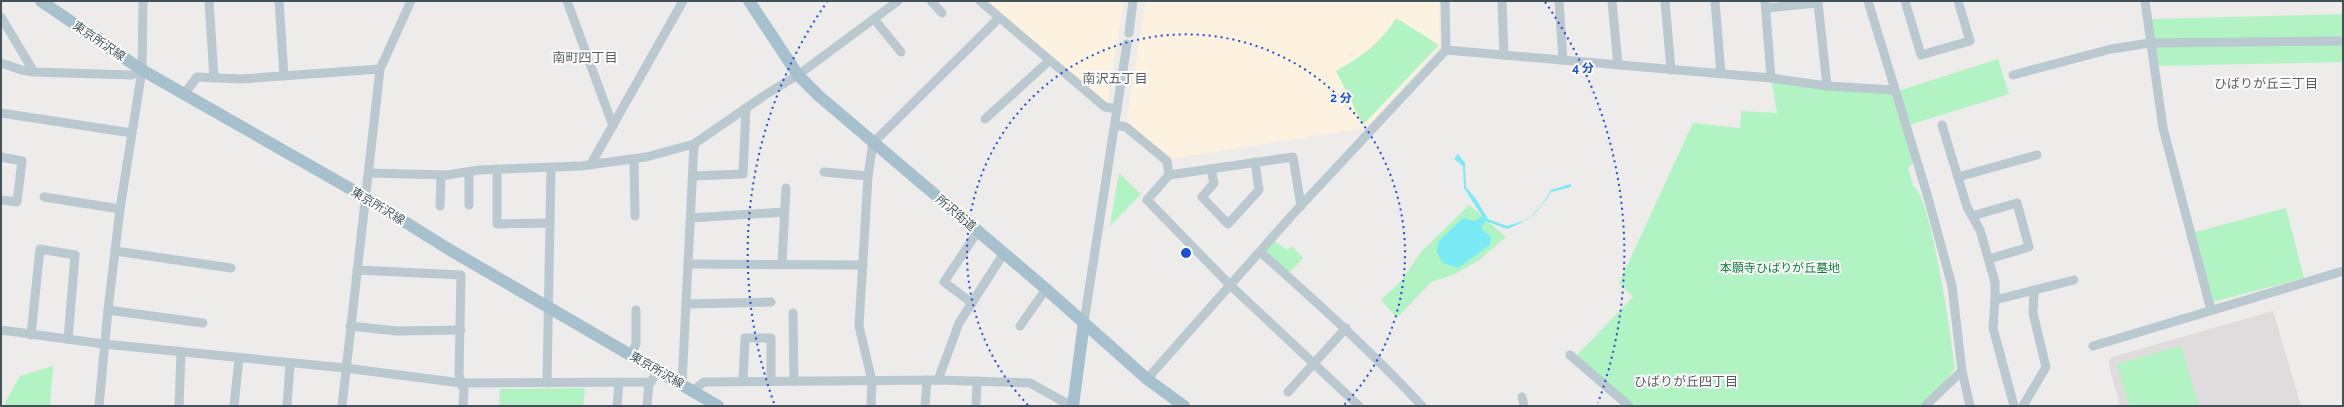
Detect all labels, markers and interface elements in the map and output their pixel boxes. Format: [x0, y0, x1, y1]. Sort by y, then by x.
street label: 東京所沢線 [70, 18, 128, 64]
district label: 南町四丁目 [552, 50, 618, 65]
text: 4 分 [1572, 61, 1594, 75]
district label: 南沢五丁目 [1082, 71, 1148, 86]
district label: ひばりが丘三丁目 [2214, 76, 2318, 91]
text: 2 分 [1330, 91, 1352, 105]
street label: 東京所沢線 [349, 185, 407, 227]
street label: 所沢街道 [933, 192, 979, 234]
centre of rings [1179, 246, 1193, 260]
park label: 本願寺ひばりが丘墓地 [1720, 261, 1840, 275]
street label: 東京所沢線 [628, 349, 686, 391]
district label: ひばりが丘四丁目 [1634, 374, 1738, 389]

